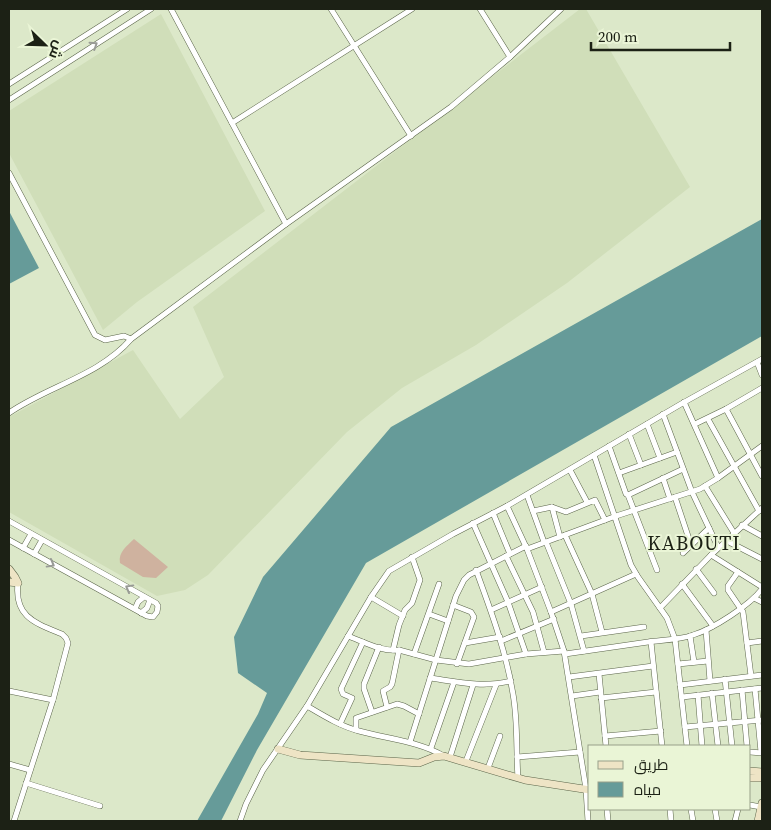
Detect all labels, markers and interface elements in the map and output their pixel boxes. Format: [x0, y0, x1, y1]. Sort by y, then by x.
north arrow [20, 20, 70, 70]
scale bar [591, 20, 730, 52]
text: 200 m [598, 26, 638, 47]
text: ش [44, 38, 70, 62]
one-way arrow [89, 42, 98, 52]
district label: KABOUTI [647, 529, 741, 557]
one-way arrow [46, 558, 55, 568]
one-way arrow [125, 585, 134, 595]
legend [588, 745, 751, 810]
text: طريق [634, 754, 668, 775]
text: مياه [634, 779, 661, 800]

